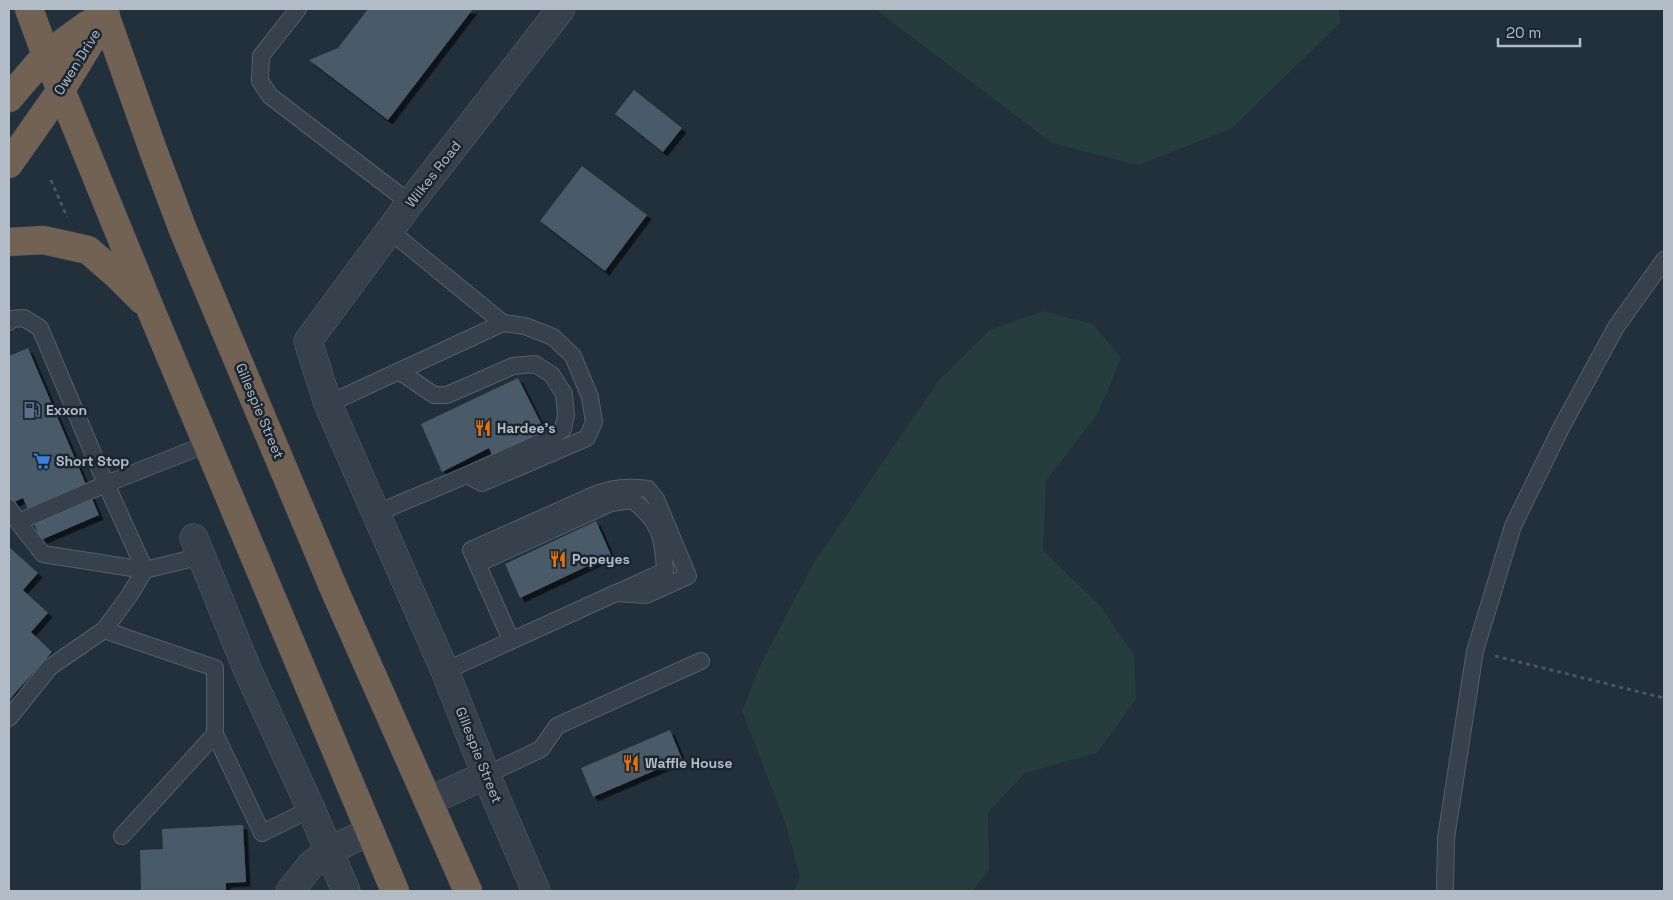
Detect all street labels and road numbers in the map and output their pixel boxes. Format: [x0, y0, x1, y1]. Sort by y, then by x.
street label: Owen Drive [50, 26, 104, 98]
street label: Wilkes Road [401, 137, 465, 211]
street label: Gillespie Street [232, 360, 288, 462]
street label: Gillespie Street [451, 704, 507, 806]

